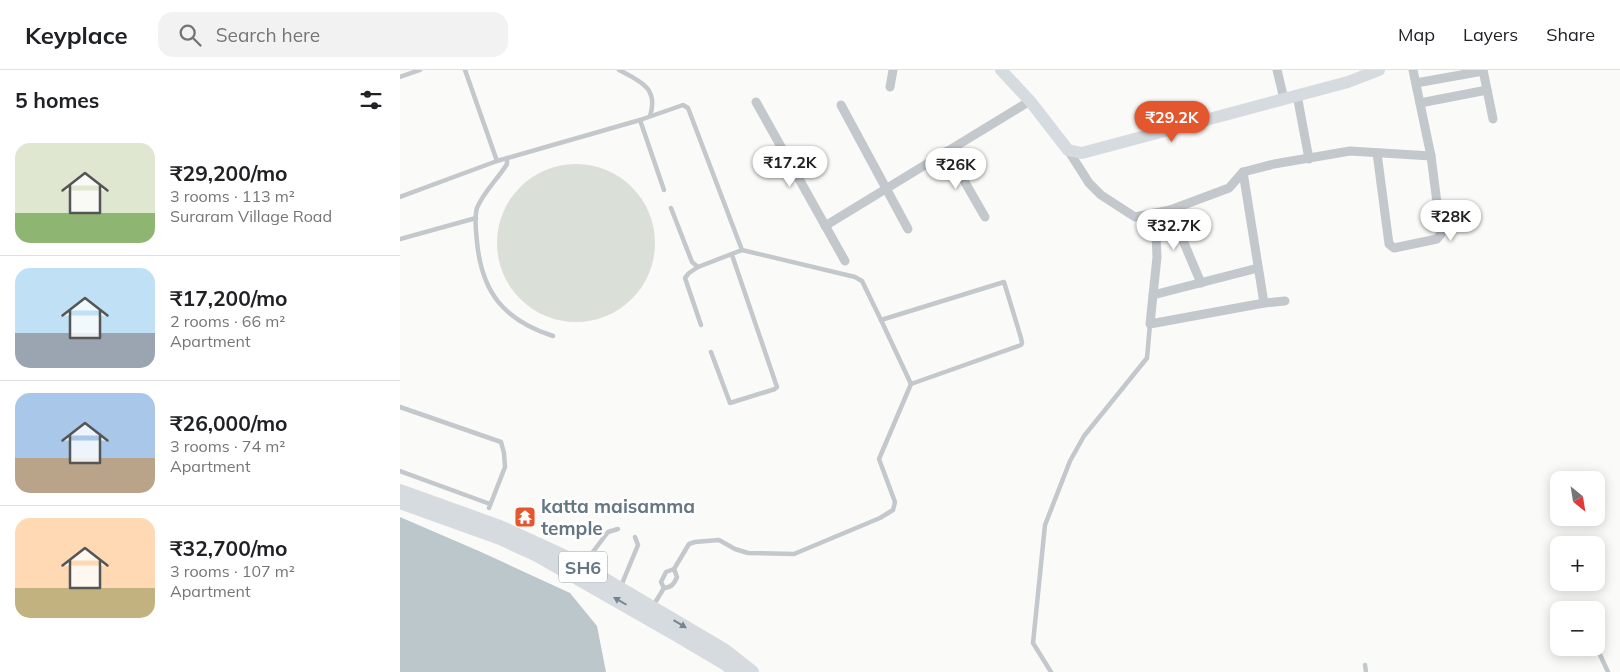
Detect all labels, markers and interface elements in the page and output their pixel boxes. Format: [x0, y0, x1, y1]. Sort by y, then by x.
search box [158, 12, 508, 57]
text: Keyplace [25, 20, 128, 50]
icon: search [176, 21, 204, 49]
text: Search here [216, 23, 320, 47]
text: Map [1398, 23, 1435, 46]
text: Layers [1463, 23, 1518, 46]
text: Share [1546, 23, 1595, 46]
icon: filters [357, 86, 385, 114]
text: 5 homes [15, 87, 99, 113]
pin: ₹29.2K [1131, 100, 1213, 143]
text: ₹29.2K [1145, 107, 1199, 127]
pin: ₹17.2K [749, 146, 831, 188]
pin: ₹26K [926, 148, 986, 190]
text: ₹17.2K [763, 152, 817, 172]
text: ₹26K [936, 154, 976, 174]
text: ₹29,200/mo [170, 160, 288, 186]
icon: home [55, 163, 115, 223]
text: 3 rooms · 113 m² [170, 186, 295, 206]
pin: ₹28K [1421, 200, 1481, 242]
text: Suraram Village Road [170, 206, 332, 226]
text: ₹28K [1431, 206, 1471, 226]
pin: ₹32.7K [1133, 208, 1215, 251]
text: ₹32.7K [1147, 215, 1201, 235]
text: ₹17,200/mo [170, 285, 288, 311]
icon: home [55, 288, 115, 348]
text: 2 rooms · 66 m² [170, 311, 285, 331]
text: Apartment [170, 331, 251, 351]
text: ₹26,000/mo [170, 410, 288, 436]
icon: home [55, 413, 115, 473]
text: 3 rooms · 74 m² [170, 436, 285, 456]
text: Apartment [170, 456, 251, 476]
north arrow [1550, 471, 1605, 526]
map controls [1550, 471, 1605, 656]
place label: katta maisamma temple [541, 494, 695, 540]
temple icon: katta maisamma temple [513, 505, 537, 529]
text: ₹32,700/mo [170, 535, 288, 561]
button: + [1550, 536, 1605, 591]
icon: home [55, 538, 115, 598]
road number: SH6 [559, 552, 607, 582]
text: 3 rooms · 107 m² [170, 561, 295, 581]
text: Apartment [170, 581, 251, 601]
one-way arrow [613, 597, 626, 606]
button: − [1550, 601, 1605, 656]
one-way arrow [674, 620, 687, 629]

